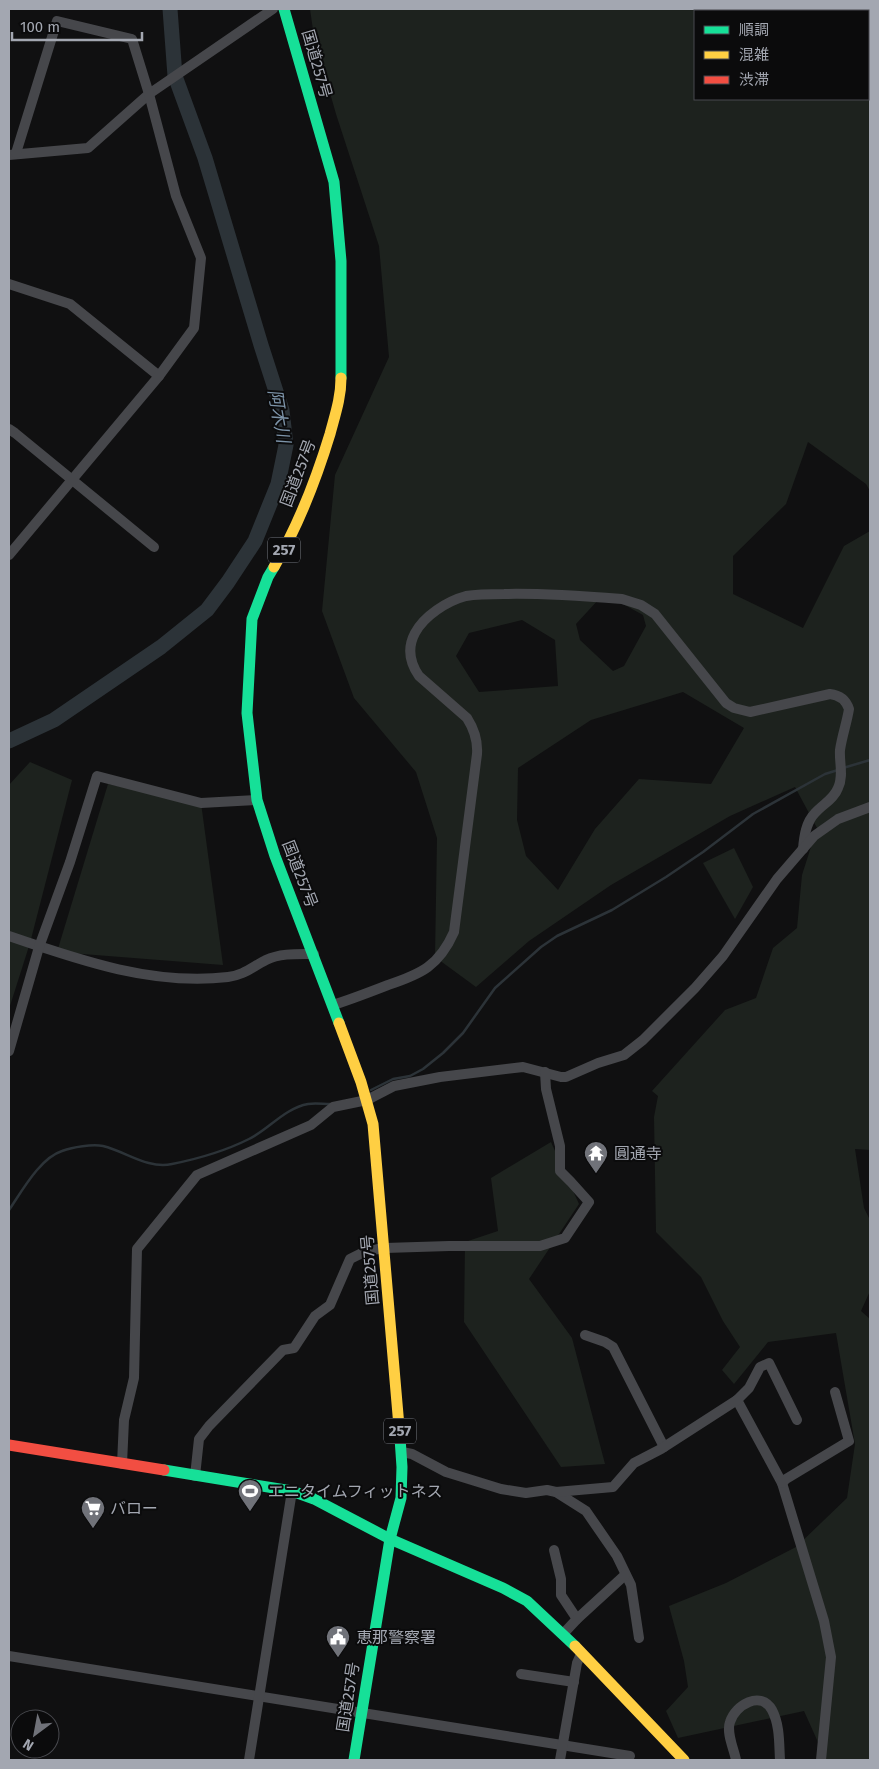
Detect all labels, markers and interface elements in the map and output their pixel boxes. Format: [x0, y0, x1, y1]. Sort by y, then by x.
scale bar [12, 10, 142, 42]
legend [694, 10, 869, 100]
text: 100 m [20, 18, 60, 36]
text: 順調 [739, 21, 769, 39]
street label: 国道257号 [298, 27, 336, 101]
text: 混雑 [739, 46, 769, 64]
text: 渋滞 [739, 71, 769, 89]
water label: 阿木川 [263, 388, 295, 446]
street label: 国道257号 [276, 437, 320, 509]
road number: 257 [268, 538, 300, 562]
street label: 国道257号 [278, 838, 322, 910]
temple icon: 圓通寺 [583, 1140, 609, 1174]
place label: 圓通寺 [614, 1144, 662, 1163]
street label: 国道257号 [357, 1234, 383, 1306]
road number: 257 [384, 1418, 416, 1444]
sports icon: エニタイムフィットネス [237, 1478, 263, 1512]
place label: エニタイムフィットネス [268, 1482, 442, 1501]
supermarket icon: バロー [80, 1495, 106, 1529]
place label: バロー [110, 1499, 158, 1518]
public building icon: 恵那警察署 [325, 1624, 351, 1658]
place label: 恵那警察署 [356, 1628, 436, 1647]
street label: 国道257号 [333, 1661, 363, 1733]
north arrow [10, 1709, 60, 1759]
text: N [20, 1735, 37, 1754]

